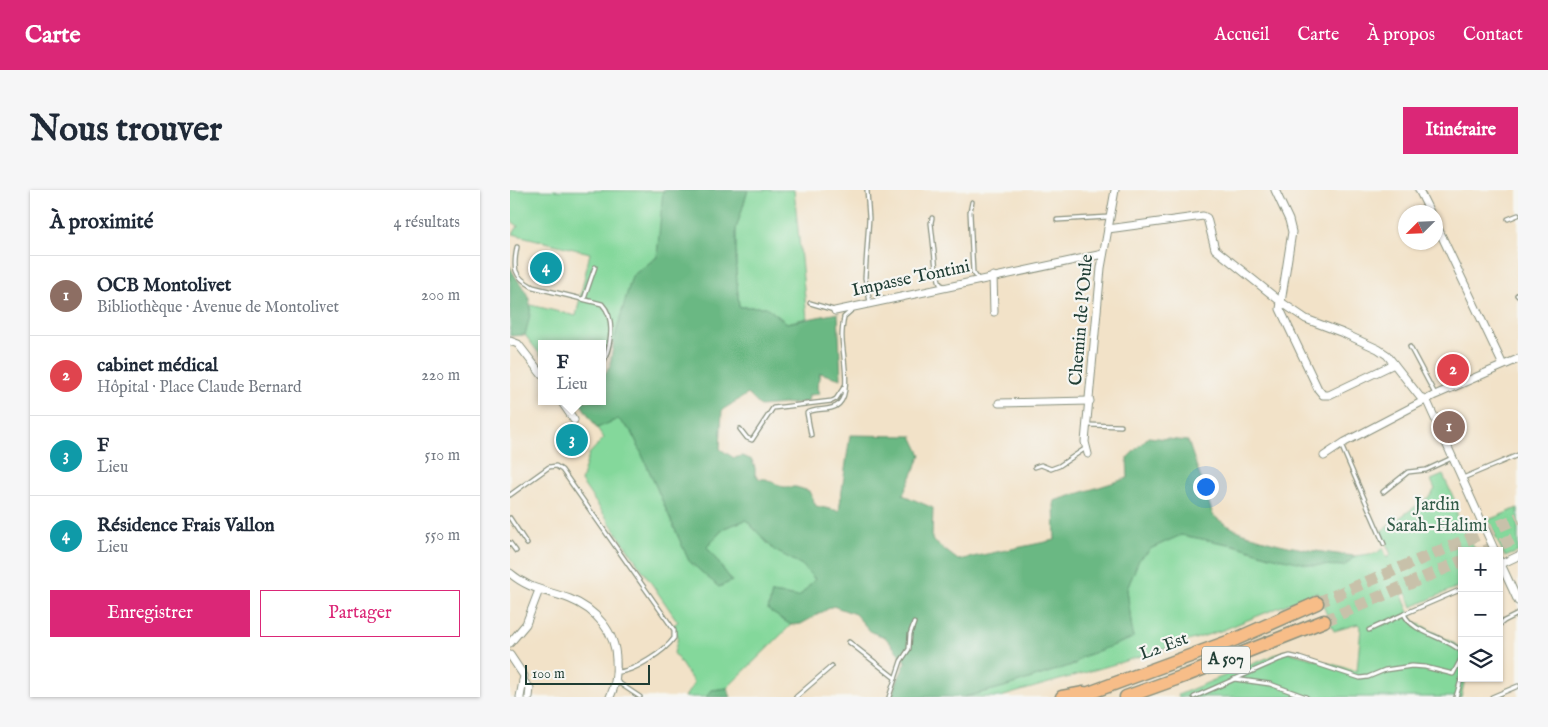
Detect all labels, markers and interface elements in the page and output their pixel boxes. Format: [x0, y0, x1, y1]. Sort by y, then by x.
text: Carte [25, 20, 81, 51]
text: Accueil [1215, 24, 1270, 47]
text: Carte [1298, 24, 1339, 47]
text: À propos [1367, 24, 1435, 47]
text: Contact [1463, 24, 1523, 47]
button: Itinéraire [1403, 107, 1518, 154]
text: Nous trouver [30, 108, 222, 153]
north arrow [1398, 205, 1443, 250]
text: À proximité [50, 209, 153, 236]
text: 4 résultats [394, 213, 460, 233]
pin: 4 [530, 249, 562, 287]
street label: Chemin de l'Oule [1065, 253, 1099, 387]
street label: Impasse Tontini [850, 255, 972, 303]
text: OCB Montolivet [97, 274, 231, 298]
text: 1 [63, 286, 69, 306]
text: 200 m [421, 286, 460, 306]
text: Bibliothèque · Avenue de Montolivet [97, 298, 339, 318]
popup [538, 340, 606, 405]
text: F [556, 351, 568, 375]
pin: 2 [1437, 351, 1469, 389]
text: cabinet médical [97, 354, 218, 378]
text: 2 [62, 366, 70, 386]
text: 220 m [421, 366, 460, 386]
text: Lieu [556, 375, 588, 395]
text: Hôpital · Place Claude Bernard [97, 378, 302, 398]
pin: 1 [1433, 408, 1465, 446]
pin: 3 [556, 421, 588, 459]
text: F [97, 434, 109, 458]
text: 3 [63, 446, 69, 466]
text: 510 m [425, 446, 460, 466]
text: Lieu [97, 458, 128, 478]
your location [1193, 474, 1219, 500]
park label: Jardin Sarah-Halimi [1386, 494, 1488, 538]
text: Résidence Frais Vallon [97, 514, 275, 538]
text: 4 [62, 526, 70, 546]
text: 550 m [425, 526, 460, 546]
text: Lieu [97, 538, 128, 558]
map controls [1458, 547, 1503, 682]
button: + [1458, 547, 1503, 592]
button: Enregistrer [50, 590, 250, 637]
button: Partager [260, 590, 460, 637]
button: − [1458, 592, 1503, 637]
street label: L2 Est [1137, 628, 1191, 666]
button: layers [1458, 637, 1503, 682]
road number: A 507 [1202, 646, 1250, 674]
scale bar [525, 662, 650, 685]
text: 100 m [532, 665, 565, 683]

